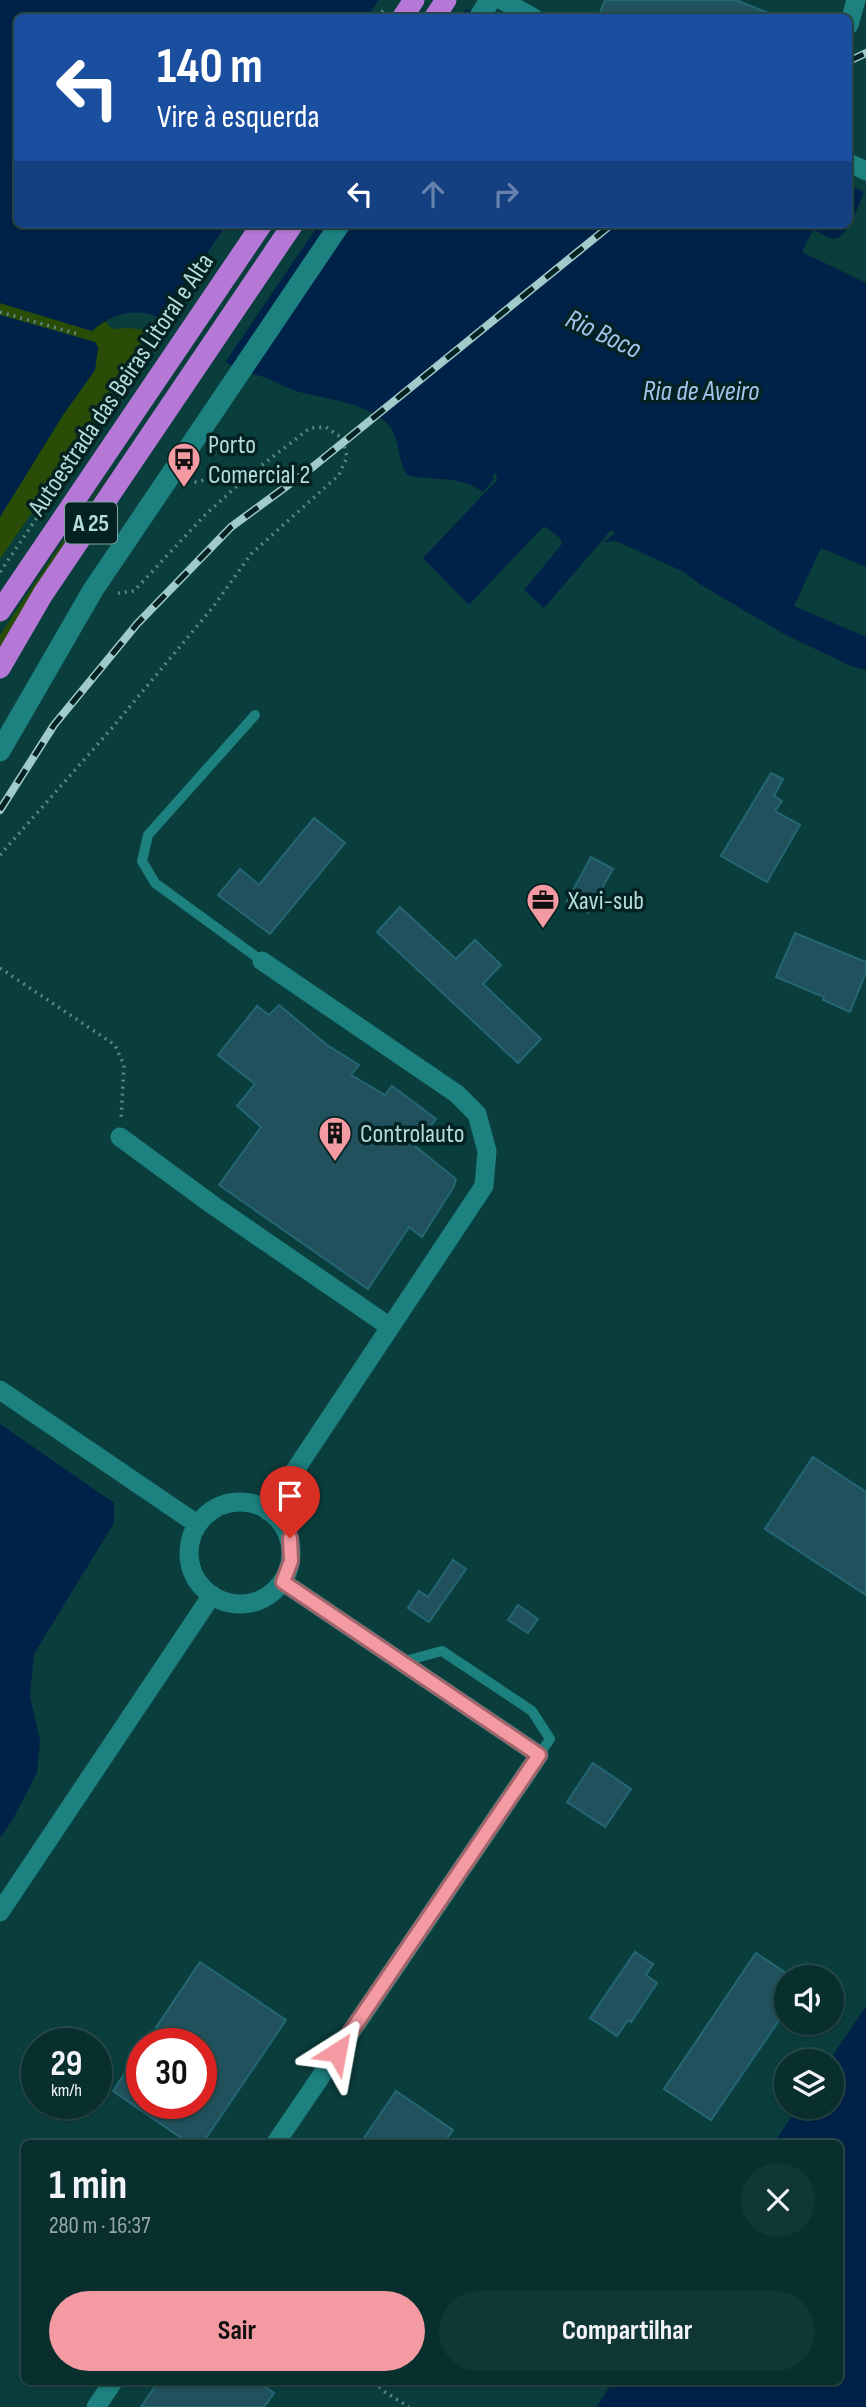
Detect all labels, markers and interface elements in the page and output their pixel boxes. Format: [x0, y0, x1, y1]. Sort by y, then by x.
text: 140 m [157, 38, 263, 97]
icon: left [42, 42, 133, 133]
text: Vire à esquerda [157, 98, 320, 137]
icon: left [341, 175, 379, 213]
icon: ahead [414, 175, 452, 213]
icon: right [487, 175, 525, 213]
street label: Autoestrada das Beiras Litoral e Alta [21, 248, 221, 523]
water label: Rio Boco [560, 303, 647, 366]
water label: Ria de Aveiro [643, 375, 760, 408]
place label: Porto Comercial 2 [208, 430, 310, 491]
bus stop icon: Porto Comercial 2 [165, 440, 203, 489]
road number: A 25 [65, 502, 117, 544]
office icon: Xavi-sub [524, 881, 562, 930]
place label: Xavi-sub [567, 886, 644, 917]
building icon: Controlauto [316, 1114, 354, 1163]
place label: Controlauto [360, 1119, 464, 1150]
pin [260, 1466, 320, 1538]
icon: arrive [271, 1477, 309, 1515]
map controls [774, 1965, 844, 2119]
button: sound [774, 1965, 844, 2035]
position arrow [300, 2015, 374, 2089]
speed limit sign: 30 [126, 2028, 217, 2119]
text: 29 [51, 2043, 82, 2086]
button: layers [774, 2049, 844, 2119]
text: km/h [51, 2080, 82, 2101]
text: 1 min [49, 2160, 127, 2211]
button: close [741, 2163, 815, 2237]
text: 280 m · 16:37 [49, 2212, 150, 2240]
button: Sair [49, 2291, 425, 2371]
button: Compartilhar [439, 2291, 815, 2371]

